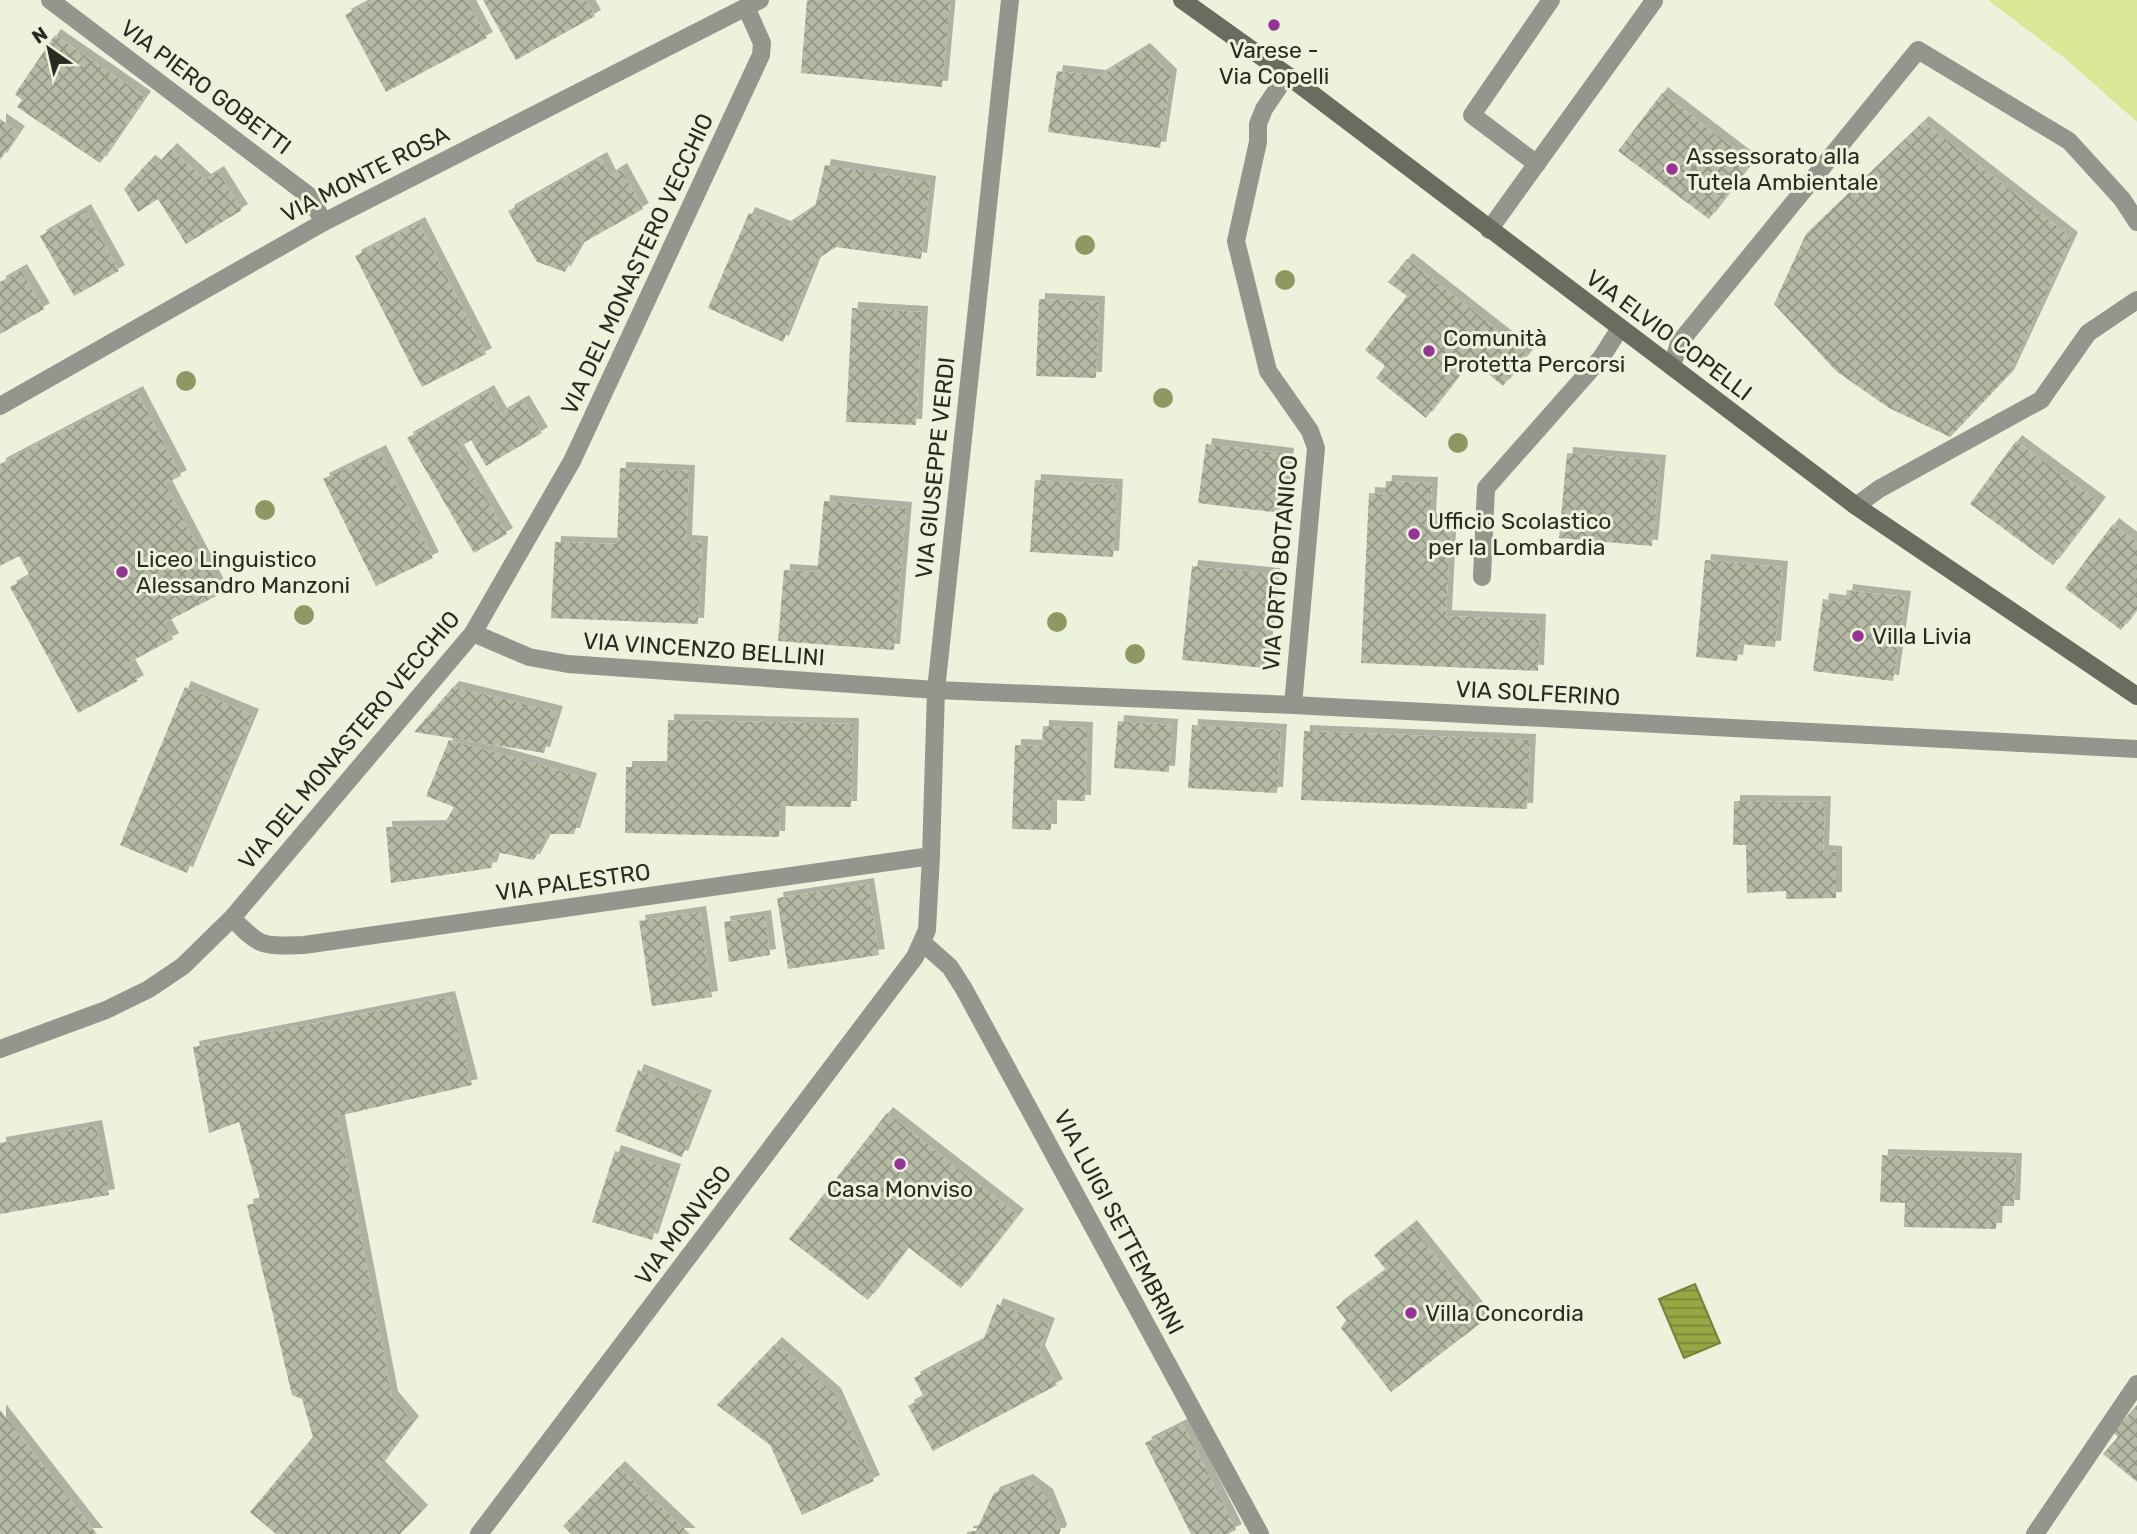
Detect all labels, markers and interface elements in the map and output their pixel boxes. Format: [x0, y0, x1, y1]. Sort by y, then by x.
north arrow [14, 14, 84, 84]
street label: VIA PIERO GOBETTI [115, 14, 297, 160]
marker: Varese - Via Copelli [1266, 17, 1282, 33]
text: N [28, 22, 52, 49]
place label: Varese - Via Copelli [1219, 36, 1329, 90]
street label: VIA DEL MONASTERO VECCHIO [555, 109, 719, 419]
street label: VIA MONTE ROSA [276, 120, 454, 228]
place label: Assessorato alla Tutela Ambientale [1686, 142, 1878, 196]
marker: Assessorato alla Tutela Ambientale [1664, 161, 1680, 177]
street label: VIA ELVIO COPELLI [1580, 263, 1758, 407]
place label: Comunità Protetta Percorsi [1443, 324, 1625, 378]
marker: Comunità Protetta Percorsi [1421, 343, 1437, 359]
street label: VIA GIUSEPPE VERDI [909, 356, 961, 580]
street label: VIA ORTO BOTANICO [1257, 454, 1303, 672]
place label: Ufficio Scolastico per la Lombardia [1428, 507, 1612, 561]
marker: Ufficio Scolastico per la Lombardia [1406, 526, 1422, 542]
place label: Liceo Linguistico Alessandro Manzoni [136, 545, 350, 599]
marker: Liceo Linguistico Alessandro Manzoni [114, 564, 130, 580]
street label: VIA DEL MONASTERO VECCHIO [232, 605, 466, 875]
place label: Villa Livia [1872, 622, 1972, 650]
street label: VIA VINCENZO BELLINI [582, 627, 826, 671]
marker: Villa Livia [1850, 628, 1866, 644]
street label: VIA SOLFERINO [1455, 675, 1621, 711]
street label: VIA PALESTRO [494, 857, 652, 907]
street label: VIA LUIGI SETTEMBRINI [1048, 1105, 1190, 1339]
marker: Casa Monviso [892, 1156, 908, 1172]
street label: VIA MONVISO [629, 1160, 737, 1290]
place label: Casa Monviso [827, 1175, 973, 1203]
place label: Villa Concordia [1425, 1299, 1584, 1327]
marker: Villa Concordia [1403, 1305, 1419, 1321]

